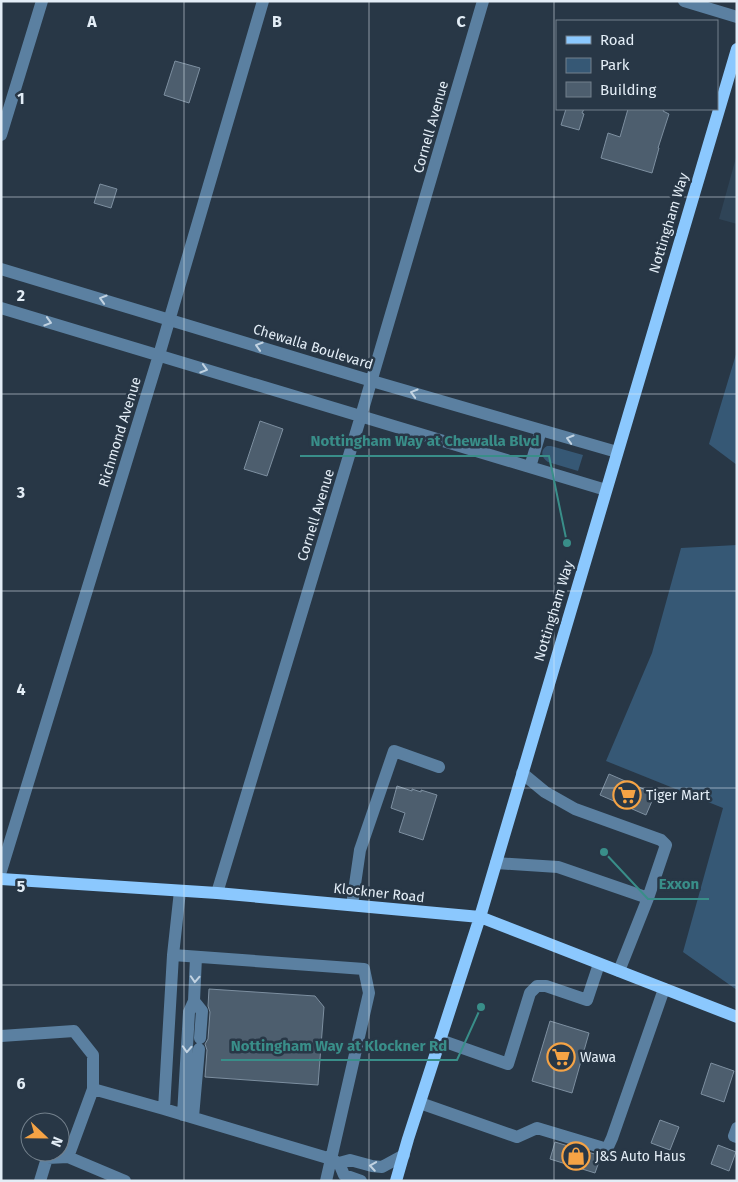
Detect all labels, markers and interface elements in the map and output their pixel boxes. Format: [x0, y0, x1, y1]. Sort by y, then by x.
text: A [86, 12, 97, 31]
text: B [272, 12, 282, 31]
text: C [456, 12, 466, 31]
legend [556, 20, 718, 110]
text: Road [600, 31, 635, 49]
text: Park [600, 56, 630, 74]
street label: Cornell Avenue [410, 79, 452, 175]
text: Building [600, 81, 656, 99]
text: 1 [17, 89, 25, 108]
street label: Nottingham Way [646, 171, 692, 275]
text: 2 [17, 286, 25, 305]
one-way arrow [99, 295, 107, 305]
one-way arrow [43, 316, 52, 326]
street label: Chewalla Boulevard [251, 321, 375, 373]
one-way arrow [255, 342, 263, 352]
one-way arrow [199, 363, 207, 373]
street label: Richmond Avenue [95, 375, 145, 489]
one-way arrow [410, 388, 419, 399]
callout: Nottingham Way at Chewalla Blvd [300, 426, 549, 456]
text: Nottingham Way at Chewalla Blvd [311, 432, 539, 450]
one-way arrow [566, 434, 575, 444]
street label: Cornell Avenue [294, 467, 338, 563]
text: 3 [16, 483, 25, 502]
street label: Nottingham Way [531, 559, 577, 663]
text: 4 [16, 680, 26, 699]
supermarket icon: Tiger Mart [612, 780, 642, 810]
place label: Tiger Mart [646, 787, 711, 804]
callout: Exxon [648, 869, 709, 899]
text: Exxon [659, 875, 699, 893]
text: 5 [17, 877, 26, 896]
street label: Klockner Road [333, 880, 425, 906]
one-way arrow [190, 975, 201, 983]
callout: Nottingham Way at Klockner Rd [221, 1030, 457, 1060]
text: Nottingham Way at Klockner Rd [231, 1037, 447, 1055]
supermarket icon: Wawa [546, 1042, 576, 1072]
one-way arrow [181, 1045, 192, 1053]
place label: Wawa [580, 1049, 616, 1066]
text: 6 [16, 1074, 26, 1093]
north arrow [20, 1112, 70, 1162]
text: N [47, 1134, 66, 1149]
shop icon: J&S Auto Haus [561, 1141, 591, 1171]
place label: J&S Auto Haus [595, 1148, 686, 1165]
one-way arrow [368, 1161, 377, 1171]

